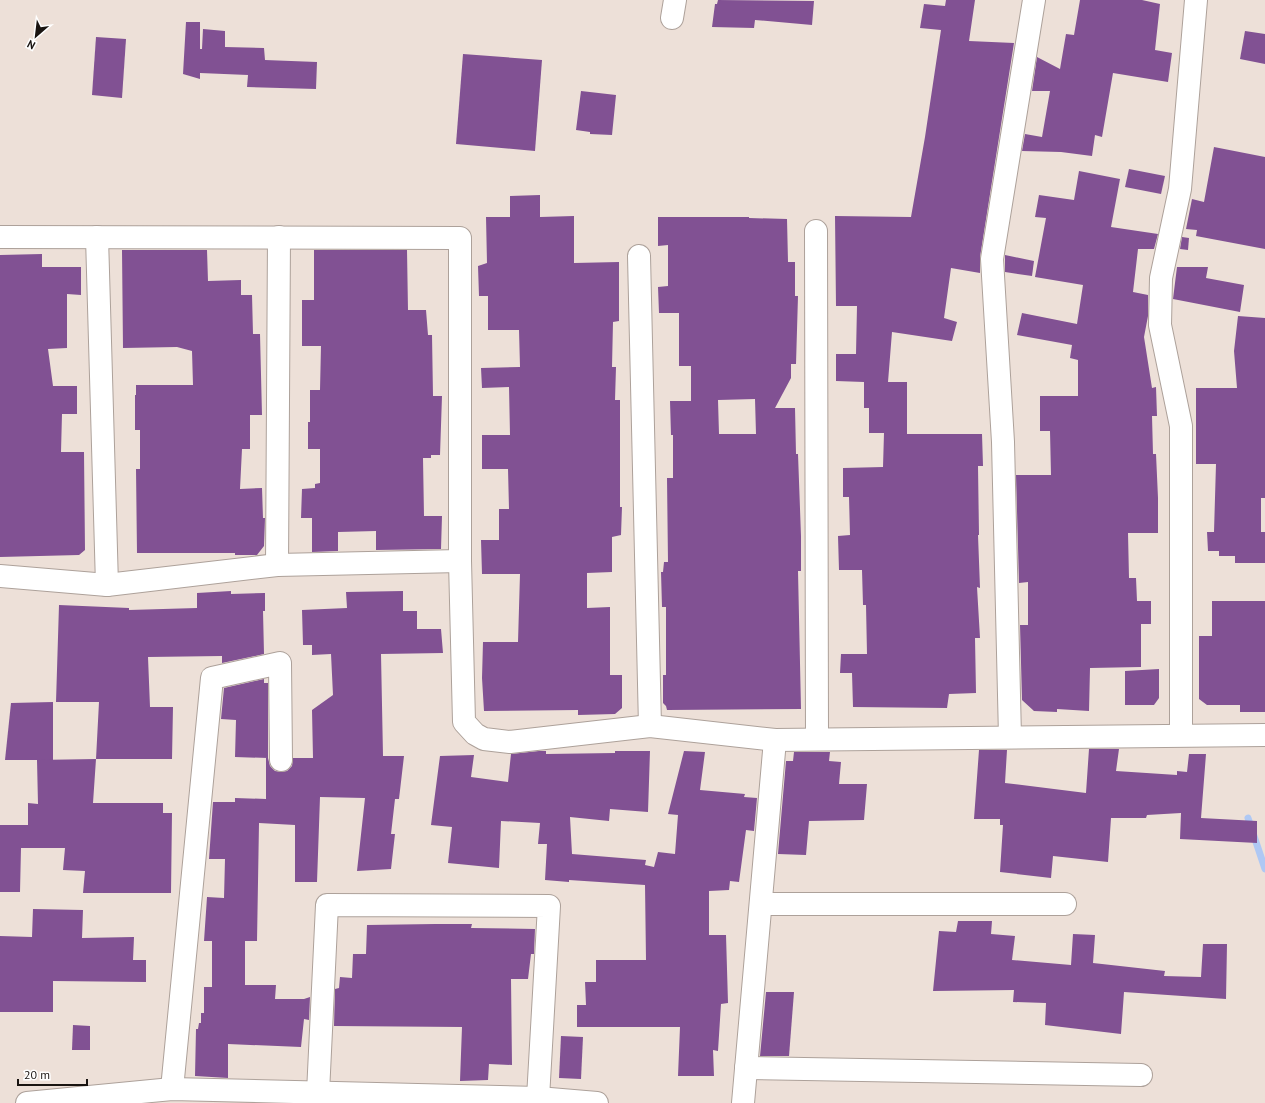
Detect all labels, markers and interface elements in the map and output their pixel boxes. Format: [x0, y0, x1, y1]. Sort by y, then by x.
north arrow [16, 16, 56, 56]
text: N [25, 37, 38, 53]
scale bar [18, 1061, 87, 1087]
text: 20 m [24, 1067, 50, 1082]

